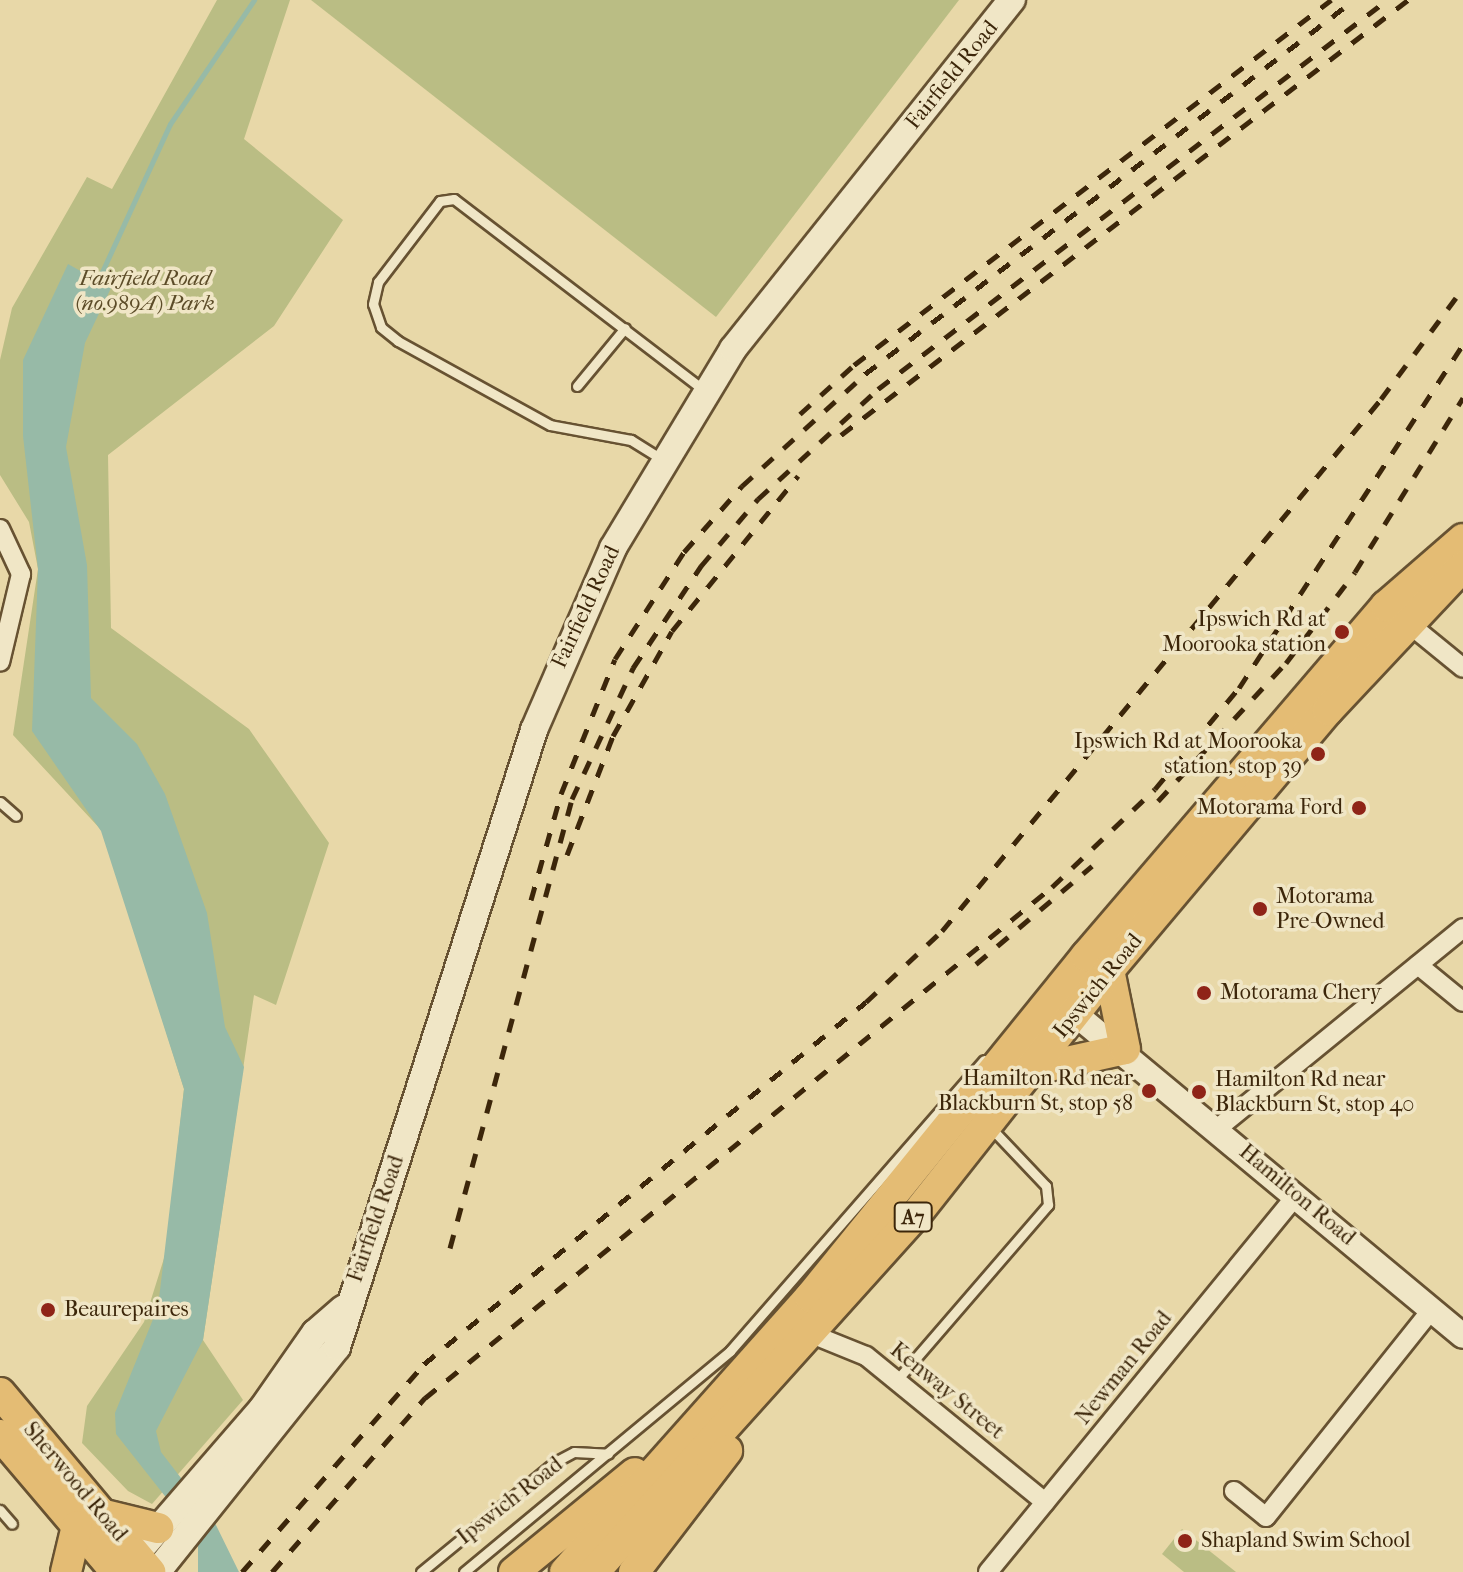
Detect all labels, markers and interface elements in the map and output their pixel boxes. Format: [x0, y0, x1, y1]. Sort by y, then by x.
street label: Fairfield Road [900, 15, 1004, 135]
park label: Fairfield Road (no.989A) Park [75, 265, 215, 316]
street label: Fairfield Road [546, 541, 626, 673]
place label: Ipswich Rd at Moorooka station [1162, 606, 1326, 658]
marker: Ipswich Rd at Moorooka station [1333, 623, 1351, 641]
place label: Ipswich Rd at Moorooka station, stop 39 [1074, 728, 1302, 780]
marker: Ipswich Rd at Moorooka station, stop 39 [1309, 745, 1327, 763]
place label: Motorama Ford [1197, 795, 1343, 821]
marker: Motorama Ford [1350, 799, 1368, 817]
place label: Motorama Pre-Owned [1276, 883, 1384, 934]
marker: Motorama Pre-Owned [1251, 900, 1269, 918]
street label: Ipswich Road [1048, 928, 1148, 1044]
place label: Motorama Chery [1220, 980, 1381, 1006]
marker: Motorama Chery [1195, 984, 1213, 1002]
place label: Hamilton Rd near Blackburn St, stop 58 [938, 1065, 1133, 1116]
place label: Hamilton Rd near Blackburn St, stop 40 [1215, 1066, 1414, 1118]
marker: Hamilton Rd near Blackburn St, stop 58 [1140, 1082, 1158, 1100]
marker: Hamilton Rd near Blackburn St, stop 40 [1190, 1083, 1208, 1101]
street label: Hamilton Road [1233, 1139, 1361, 1251]
street label: Fairfield Road [342, 1152, 410, 1286]
road number: A7 [893, 1201, 933, 1233]
place label: Beaurepaires [64, 1297, 189, 1323]
marker: Beaurepaires [39, 1301, 57, 1319]
street label: Newman Road [1070, 1306, 1178, 1430]
street label: Kenway Street [885, 1337, 1009, 1445]
street label: Sherwood Road [17, 1417, 133, 1547]
street label: Ipswich Road [452, 1452, 568, 1550]
place label: Shapland Swim School [1201, 1528, 1411, 1554]
marker: Shapland Swim School [1176, 1532, 1194, 1550]

